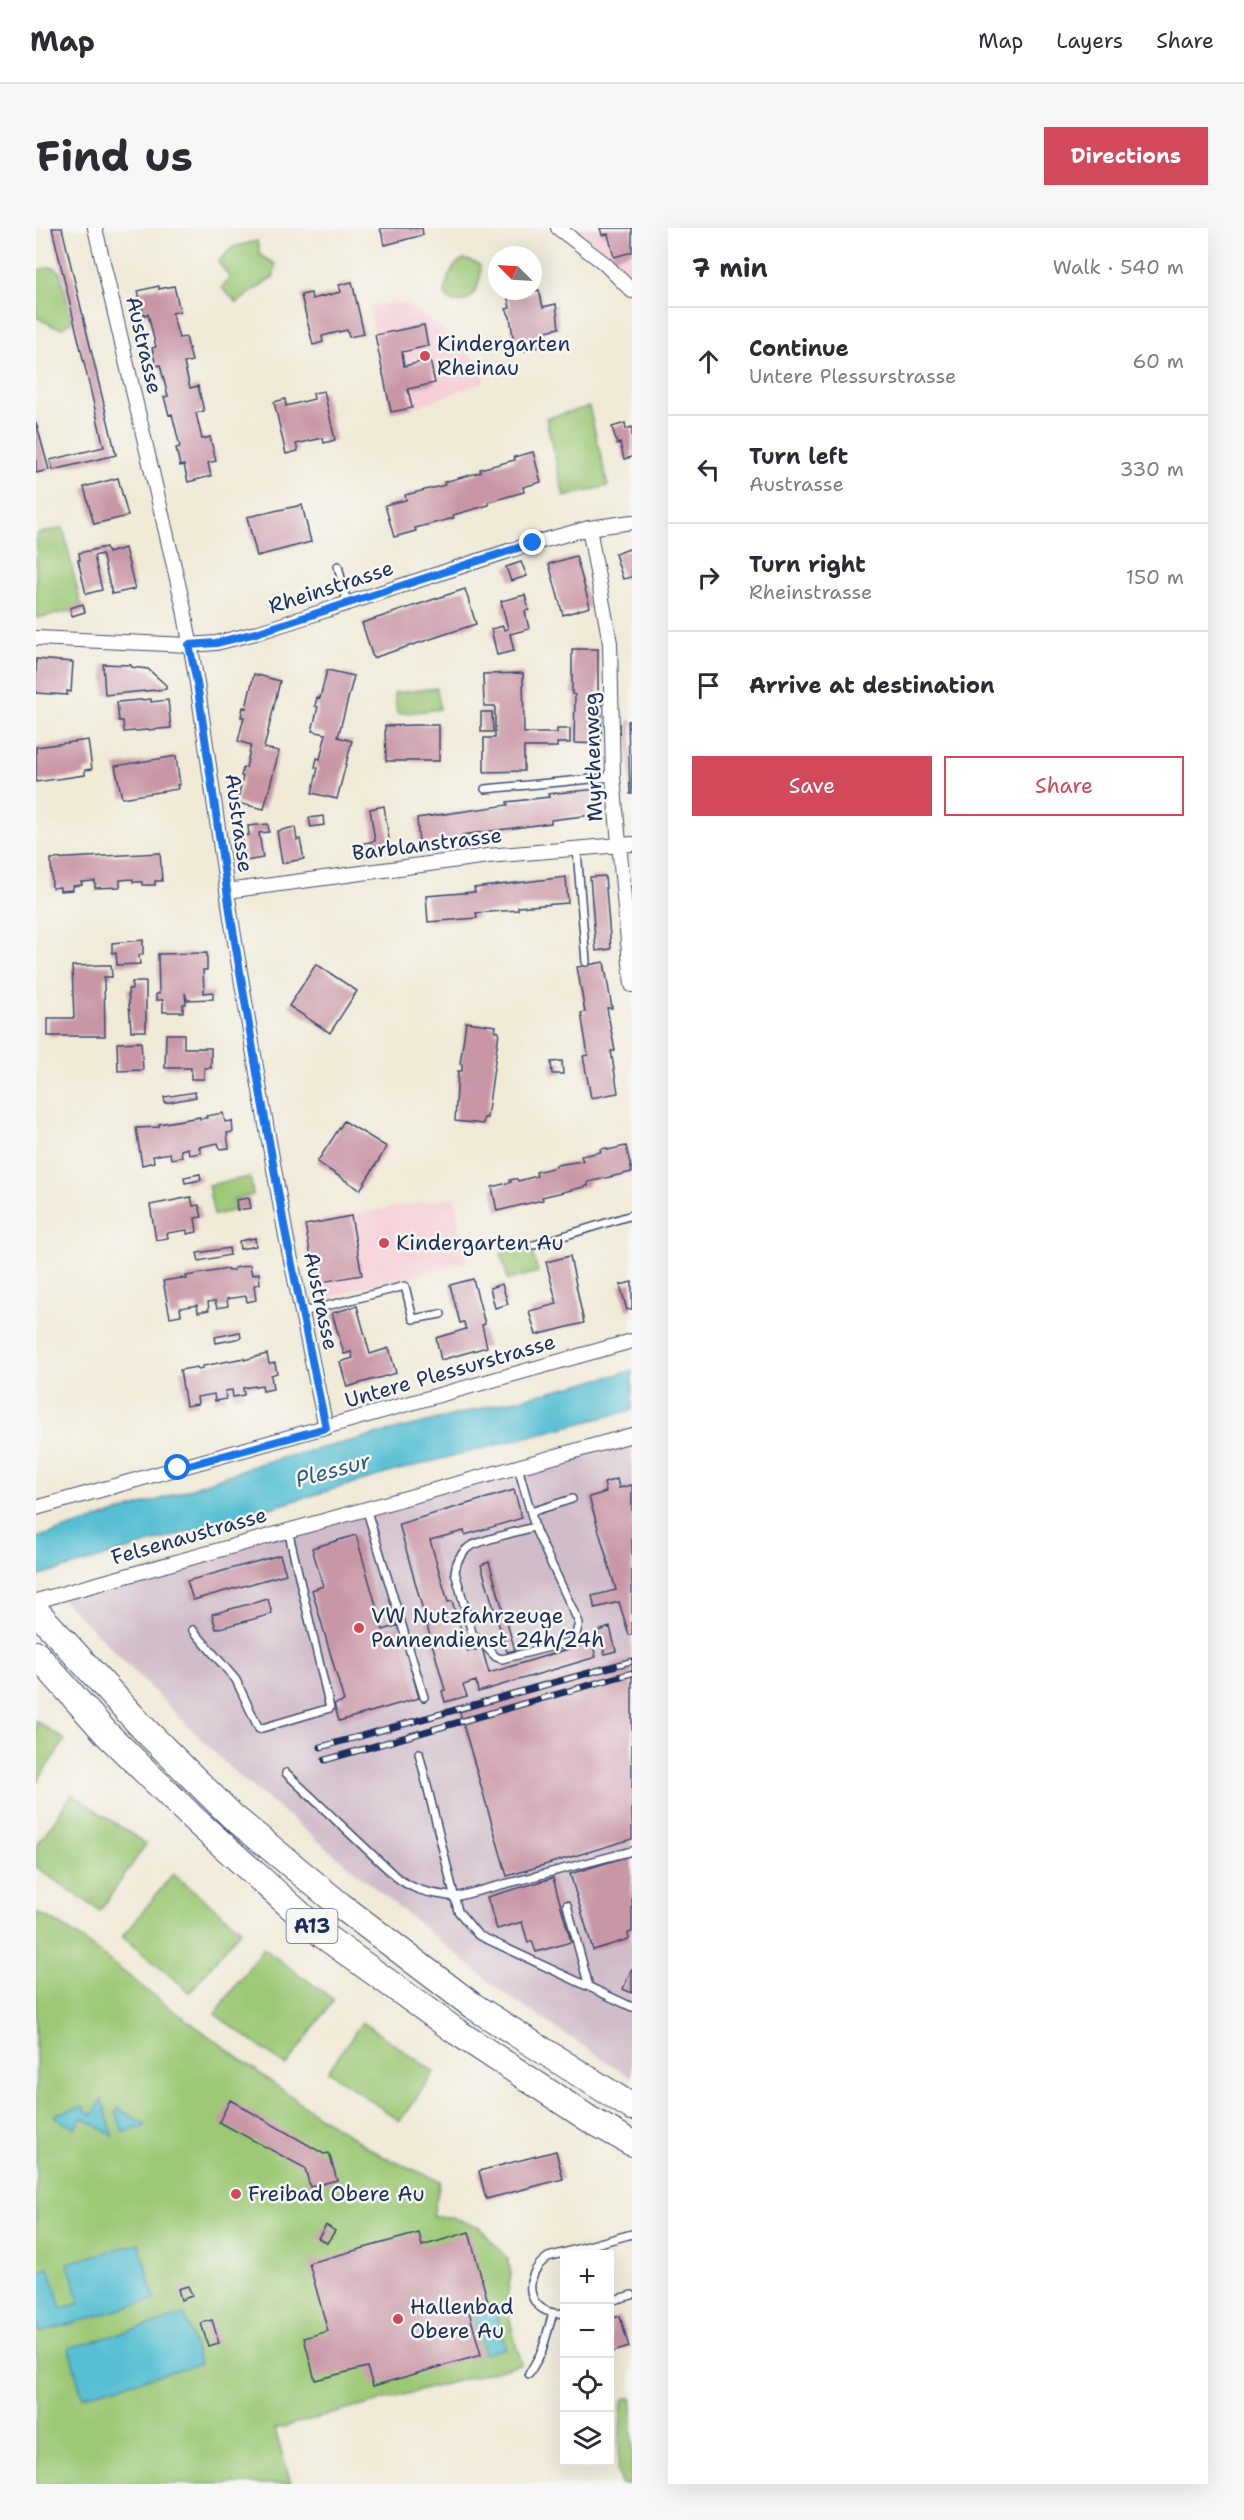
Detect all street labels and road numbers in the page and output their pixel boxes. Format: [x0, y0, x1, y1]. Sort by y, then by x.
street label: Austrasse [119, 293, 169, 397]
street label: Rheinstrasse [265, 554, 397, 620]
street label: Myrthenweg [577, 692, 609, 822]
street label: Austrasse [218, 772, 260, 874]
street label: Barblanstrasse [350, 821, 504, 867]
street label: Austrasse [297, 1249, 345, 1353]
street label: Untere Plessurstrasse [342, 1328, 558, 1414]
street label: Felsenaustrasse [108, 1500, 270, 1572]
road number: A13 [286, 1909, 338, 1943]

